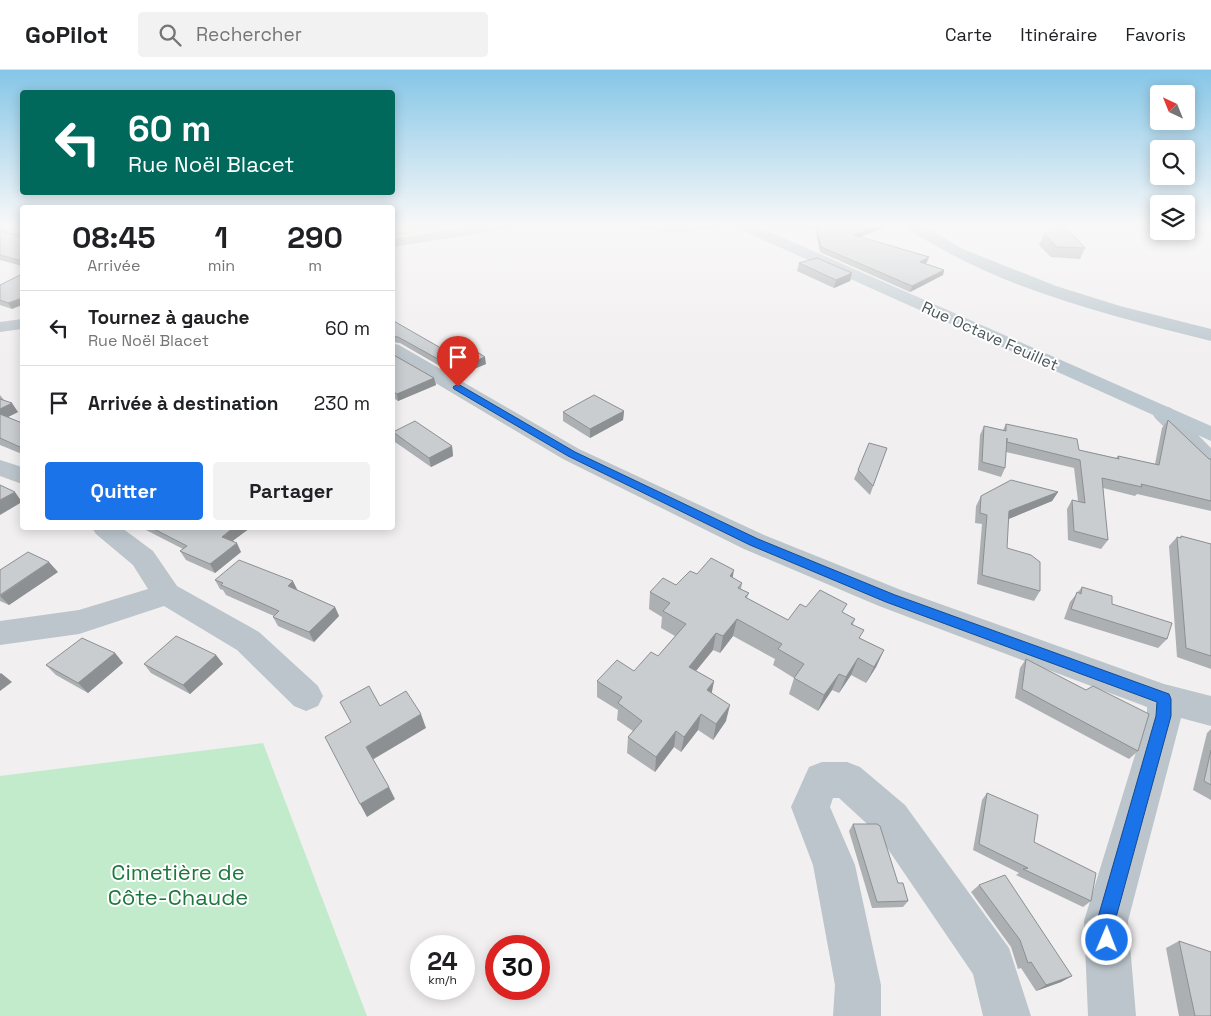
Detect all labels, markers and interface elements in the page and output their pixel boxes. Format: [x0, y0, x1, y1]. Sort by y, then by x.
search box [138, 12, 488, 57]
text: GoPilot [25, 19, 108, 50]
icon: search [156, 21, 184, 49]
text: Rechercher [196, 22, 302, 47]
text: Carte [945, 23, 992, 46]
text: Itinéraire [1020, 23, 1097, 46]
text: Favoris [1125, 23, 1186, 46]
north arrow [1150, 85, 1195, 130]
map controls [1150, 85, 1195, 240]
text: 60 m [128, 107, 211, 151]
icon: left [45, 110, 110, 175]
button: search [1150, 140, 1195, 185]
text: Rue Noël Blacet [128, 150, 294, 178]
button: layers [1150, 195, 1195, 240]
text: 08:45 [72, 218, 156, 257]
text: 1 [215, 218, 228, 257]
text: 290 [287, 218, 343, 257]
text: Arrivée [87, 255, 140, 276]
text: min [208, 255, 235, 276]
text: m [308, 255, 322, 276]
street label: Rue Octave Feuillet [918, 296, 1062, 376]
text: Tournez à gauche [88, 305, 250, 330]
icon: left [45, 314, 73, 342]
text: 60 m [325, 316, 370, 341]
text: Rue Noël Blacet [88, 330, 209, 351]
pin [437, 336, 479, 387]
icon: arrive [444, 343, 472, 371]
icon: arrive [45, 389, 73, 417]
text: Arrivée à destination [88, 391, 278, 416]
text: 230 m [314, 391, 370, 416]
button: Quitter [45, 462, 203, 520]
button: Partager [213, 462, 370, 520]
park label: Cimetière de Côte-Chaude [108, 858, 248, 911]
position arrow [1080, 913, 1132, 965]
speed limit sign: 30 [485, 935, 550, 1000]
text: 24 [427, 945, 458, 977]
text: km/h [428, 972, 457, 988]

